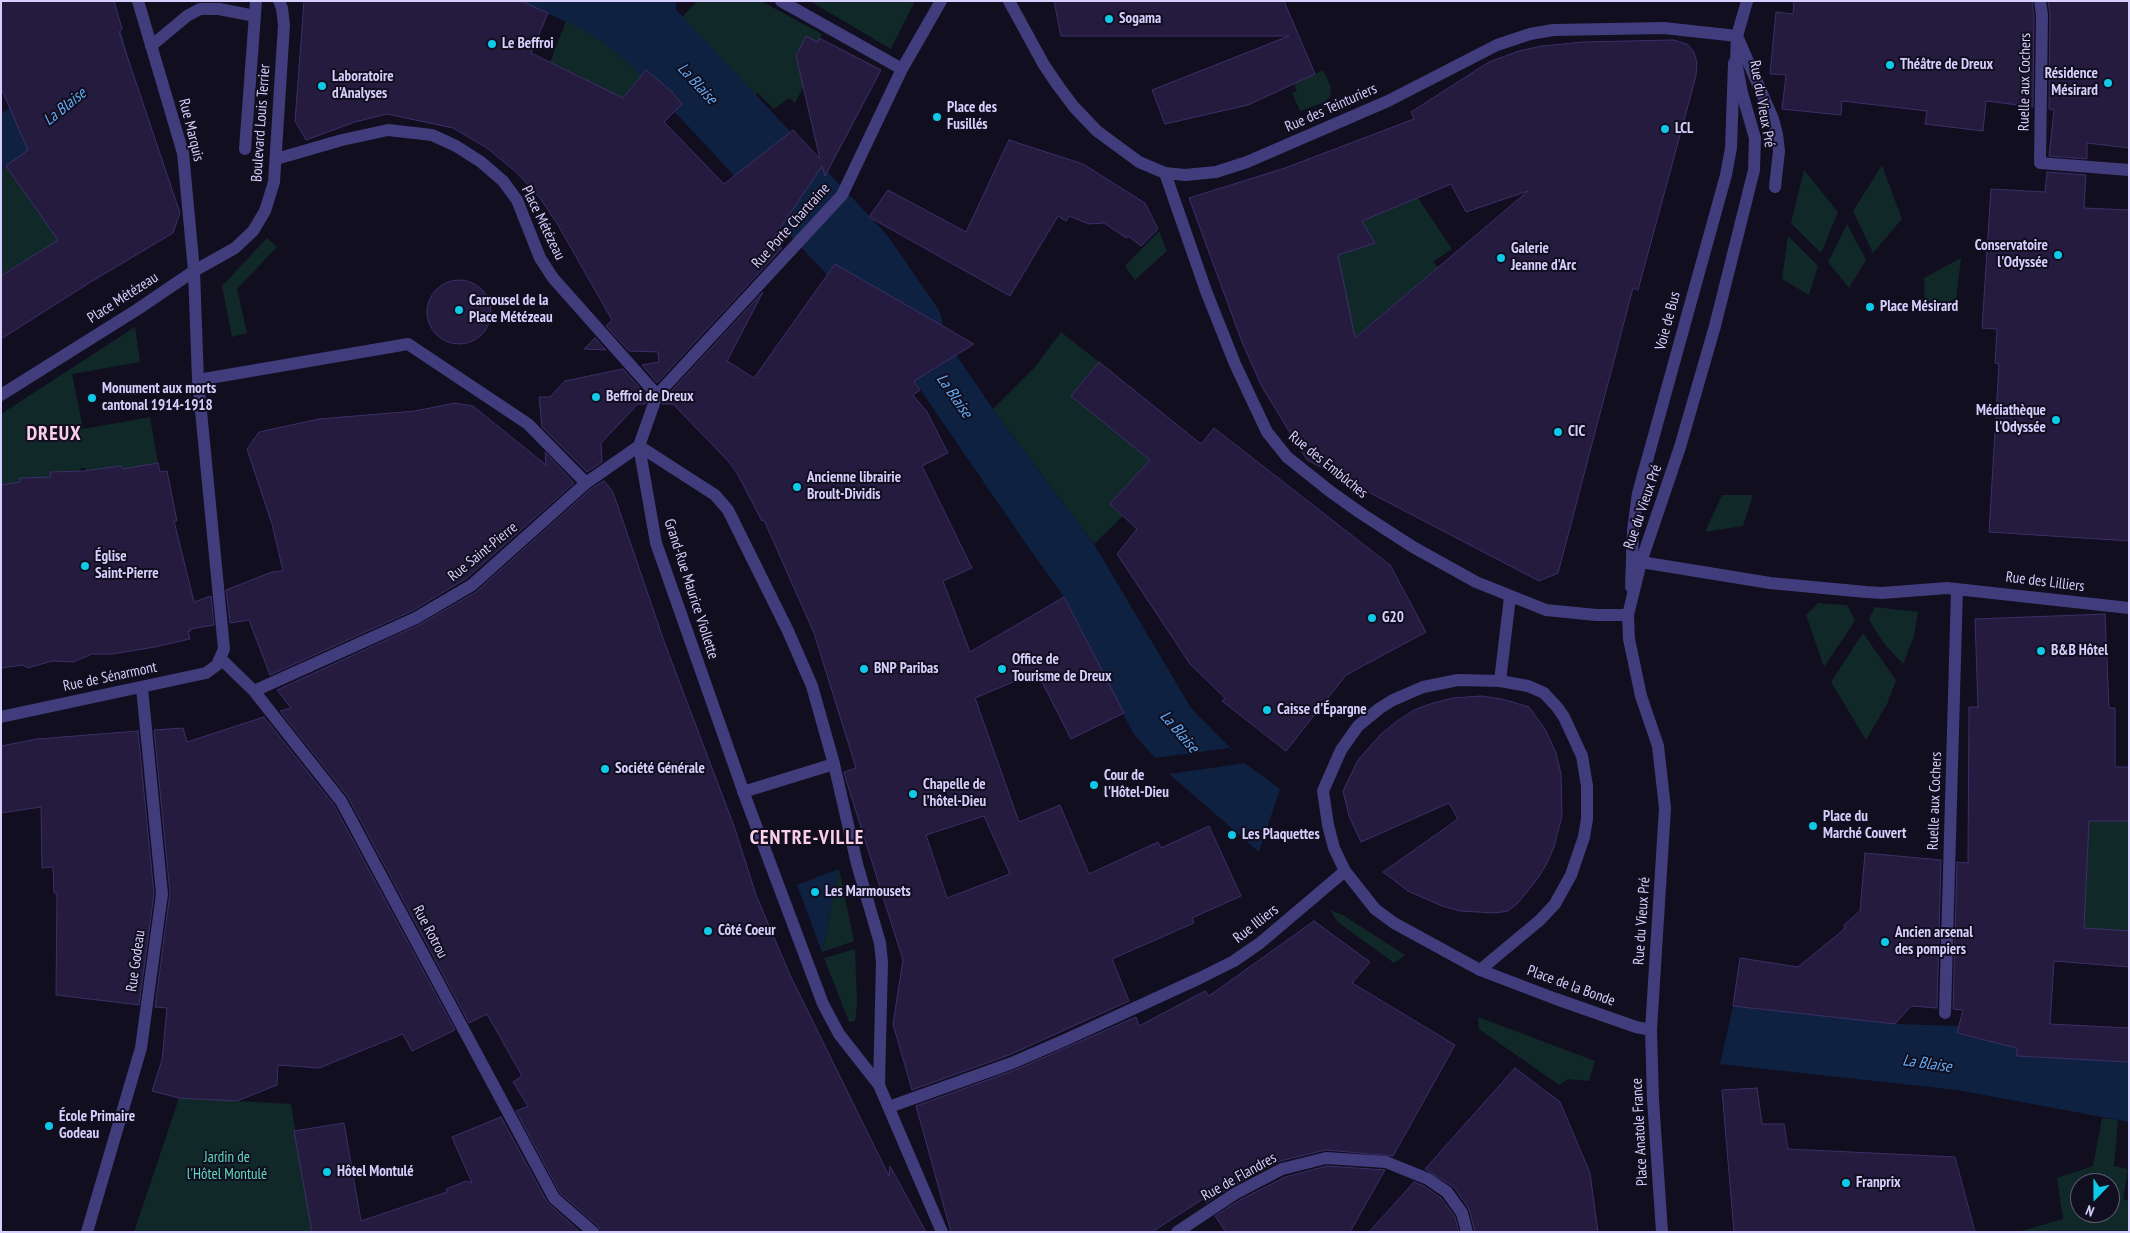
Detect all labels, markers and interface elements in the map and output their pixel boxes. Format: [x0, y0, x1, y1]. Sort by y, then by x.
place label: Sogama [1119, 10, 1161, 28]
marker: Sogama [1103, 13, 1115, 25]
street label: Ruelle aux Cochers [2015, 33, 2035, 131]
place label: Le Beffroi [502, 35, 554, 53]
marker: Le Beffroi [486, 38, 498, 50]
place label: Théâtre de Dreux [1900, 56, 1993, 74]
water label: La Blaise [673, 59, 721, 109]
street label: Rue du Vieux Pré [1745, 59, 1779, 149]
marker: Théâtre de Dreux [1884, 59, 1896, 71]
street label: Boulevard Louis Terrier [248, 63, 274, 183]
place label: Résidence Mésirard [2045, 65, 2098, 100]
place label: Laboratoire d'Analyses [332, 68, 394, 103]
marker: Résidence Mésirard [2102, 77, 2114, 89]
marker: Laboratoire d'Analyses [316, 80, 328, 92]
street label: Rue des Teinturiers [1282, 80, 1380, 136]
water label: La Blaise [40, 84, 90, 130]
street label: Rue Marquis [175, 97, 207, 163]
place label: Place des Fusillés [947, 99, 997, 134]
marker: Place des Fusillés [931, 111, 943, 123]
place label: LCL [1675, 120, 1693, 138]
marker: LCL [1659, 123, 1671, 135]
street label: Rue Porte Chartraine [748, 180, 834, 272]
street label: Place Métézeau [517, 183, 569, 263]
place label: Conservatoire l'Odyssée [1975, 237, 2048, 272]
place label: Galerie Jeanne d'Arc [1511, 240, 1576, 275]
marker: Conservatoire l'Odyssée [2052, 249, 2064, 261]
marker: Galerie Jeanne d'Arc [1495, 252, 1507, 264]
street label: Place Métézeau [84, 269, 162, 327]
street label: Voie de Bus [1652, 290, 1684, 352]
place label: Carrousel de la Place Métézeau [469, 292, 553, 327]
place label: Place Mésirard [1880, 298, 1958, 316]
marker: Place Mésirard [1864, 301, 1876, 313]
marker: Carrousel de la Place Métézeau [453, 304, 465, 316]
water label: La Blaise [932, 370, 976, 422]
place label: Monument aux morts cantonal 1914-1918 [102, 380, 216, 415]
place label: Beffroi de Dreux [606, 388, 694, 406]
marker: Beffroi de Dreux [590, 391, 602, 403]
marker: Monument aux morts cantonal 1914-1918 [86, 392, 98, 404]
place label: Médiathèque l'Odyssée [1976, 402, 2046, 437]
marker: Médiathèque l'Odyssée [2050, 414, 2062, 426]
district label: DREUX [26, 422, 82, 446]
place label: CIC [1568, 423, 1585, 441]
marker: CIC [1552, 426, 1564, 438]
street label: Rue des Embûches [1285, 428, 1371, 502]
street label: Rue du Vieux Pré [1620, 462, 1666, 552]
place label: Ancienne librairie Broult-Dividis [807, 469, 901, 504]
marker: Ancienne librairie Broult-Dividis [791, 481, 803, 493]
street label: Grand-Rue Maurice Viollette [660, 517, 722, 661]
street label: Rue Saint-Pierre [445, 519, 521, 585]
place label: Église Saint-Pierre [95, 548, 159, 583]
marker: Église Saint-Pierre [79, 560, 91, 572]
street label: Rue des Lilliers [2005, 568, 2085, 596]
place label: G20 [1382, 609, 1404, 627]
marker: G20 [1366, 612, 1378, 624]
place label: B&B Hôtel [2051, 642, 2108, 660]
marker: B&B Hôtel [2035, 645, 2047, 657]
place label: Office de Tourisme de Dreux [1012, 651, 1112, 686]
street label: Rue de Sénarmont [62, 658, 158, 696]
place label: BNP Paribas [874, 660, 939, 678]
marker: BNP Paribas [858, 663, 870, 675]
marker: Office de Tourisme de Dreux [996, 663, 1008, 675]
place label: Caisse d'Épargne [1277, 701, 1367, 719]
marker: Caisse d'Épargne [1261, 704, 1273, 716]
water label: La Blaise [1156, 707, 1202, 757]
street label: Ruelle aux Cochers [1924, 752, 1946, 850]
place label: Société Générale [615, 760, 705, 778]
marker: Société Générale [599, 763, 611, 775]
place label: Cour de l'Hôtel-Dieu [1104, 767, 1169, 802]
place label: Chapelle de l’hôtel-Dieu [923, 776, 986, 811]
marker: Cour de l'Hôtel-Dieu [1088, 779, 1100, 791]
marker: Chapelle de l’hôtel-Dieu [907, 788, 919, 800]
place label: Place du Marché Couvert [1823, 808, 1906, 843]
marker: Place du Marché Couvert [1807, 820, 1819, 832]
district label: CENTRE-VILLE [748, 826, 866, 850]
place label: Les Plaquettes [1242, 826, 1320, 844]
marker: Les Plaquettes [1226, 829, 1238, 841]
street label: Rue du Vieux Pré [1630, 876, 1654, 966]
place label: Les Marmousets [825, 883, 911, 901]
marker: Les Marmousets [809, 886, 821, 898]
street label: Rue Illiers [1230, 901, 1282, 947]
street label: Rue Rotrou [409, 902, 451, 962]
place label: Côté Coeur [718, 922, 776, 940]
place label: Ancien arsenal des pompiers [1895, 924, 1973, 959]
marker: Côté Coeur [702, 925, 714, 937]
street label: Rue Godeau [123, 929, 149, 993]
marker: Ancien arsenal des pompiers [1879, 936, 1891, 948]
street label: Place de la Bonde [1525, 962, 1617, 1010]
water label: La Blaise [1901, 1051, 1953, 1077]
street label: Place Anatole France [1628, 1078, 1652, 1186]
place label: École Primaire Godeau [59, 1108, 135, 1143]
marker: École Primaire Godeau [43, 1120, 55, 1132]
park label: Jardin de l'Hôtel Montulé [187, 1149, 267, 1184]
street label: Rue de Flandres [1198, 1149, 1280, 1205]
place label: Hôtel Montulé [337, 1163, 414, 1181]
marker: Hôtel Montulé [321, 1166, 333, 1178]
north arrow [2070, 1173, 2120, 1223]
place label: Franprix [1856, 1174, 1901, 1192]
marker: Franprix [1840, 1177, 1852, 1189]
text: N [2083, 1201, 2097, 1221]

